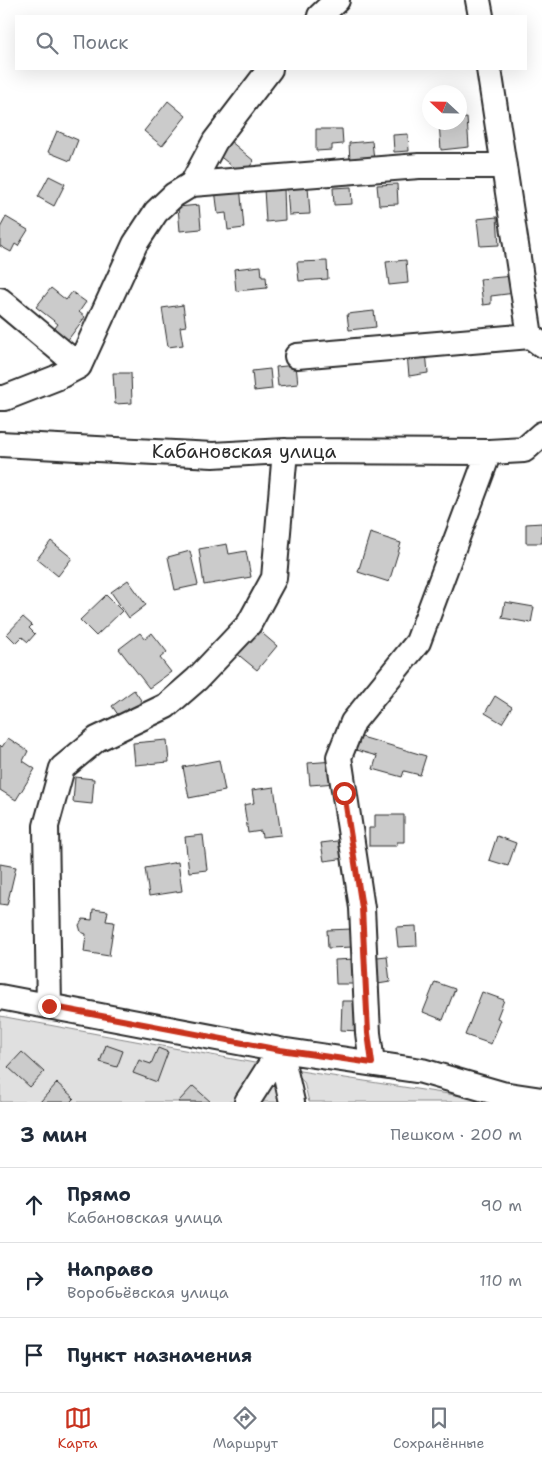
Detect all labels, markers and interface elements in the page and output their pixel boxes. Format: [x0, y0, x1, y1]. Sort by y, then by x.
search box [15, 15, 527, 70]
icon: search [33, 29, 61, 57]
text: Поиск [73, 30, 128, 55]
north arrow [422, 85, 467, 130]
street label: Кабановская улица [152, 439, 336, 464]
route start [333, 782, 356, 805]
route end [38, 995, 61, 1018]
text: 3 мин [20, 1121, 87, 1149]
text: Пешком · 200 m [391, 1124, 522, 1145]
text: Прямо [67, 1182, 131, 1207]
icon: ahead [20, 1191, 48, 1219]
text: 90 m [481, 1195, 522, 1216]
text: Кабановская улица [67, 1207, 223, 1228]
text: Направо [67, 1257, 153, 1282]
icon: right [20, 1266, 48, 1294]
text: 110 m [479, 1270, 522, 1291]
text: Воробьёвская улица [67, 1282, 229, 1303]
icon: arrive [20, 1341, 48, 1369]
text: Пункт назначения [67, 1343, 252, 1368]
tab: Карта [58, 1404, 98, 1452]
tab: Маршрут [213, 1404, 278, 1452]
tab: Сохранённые [393, 1404, 484, 1452]

